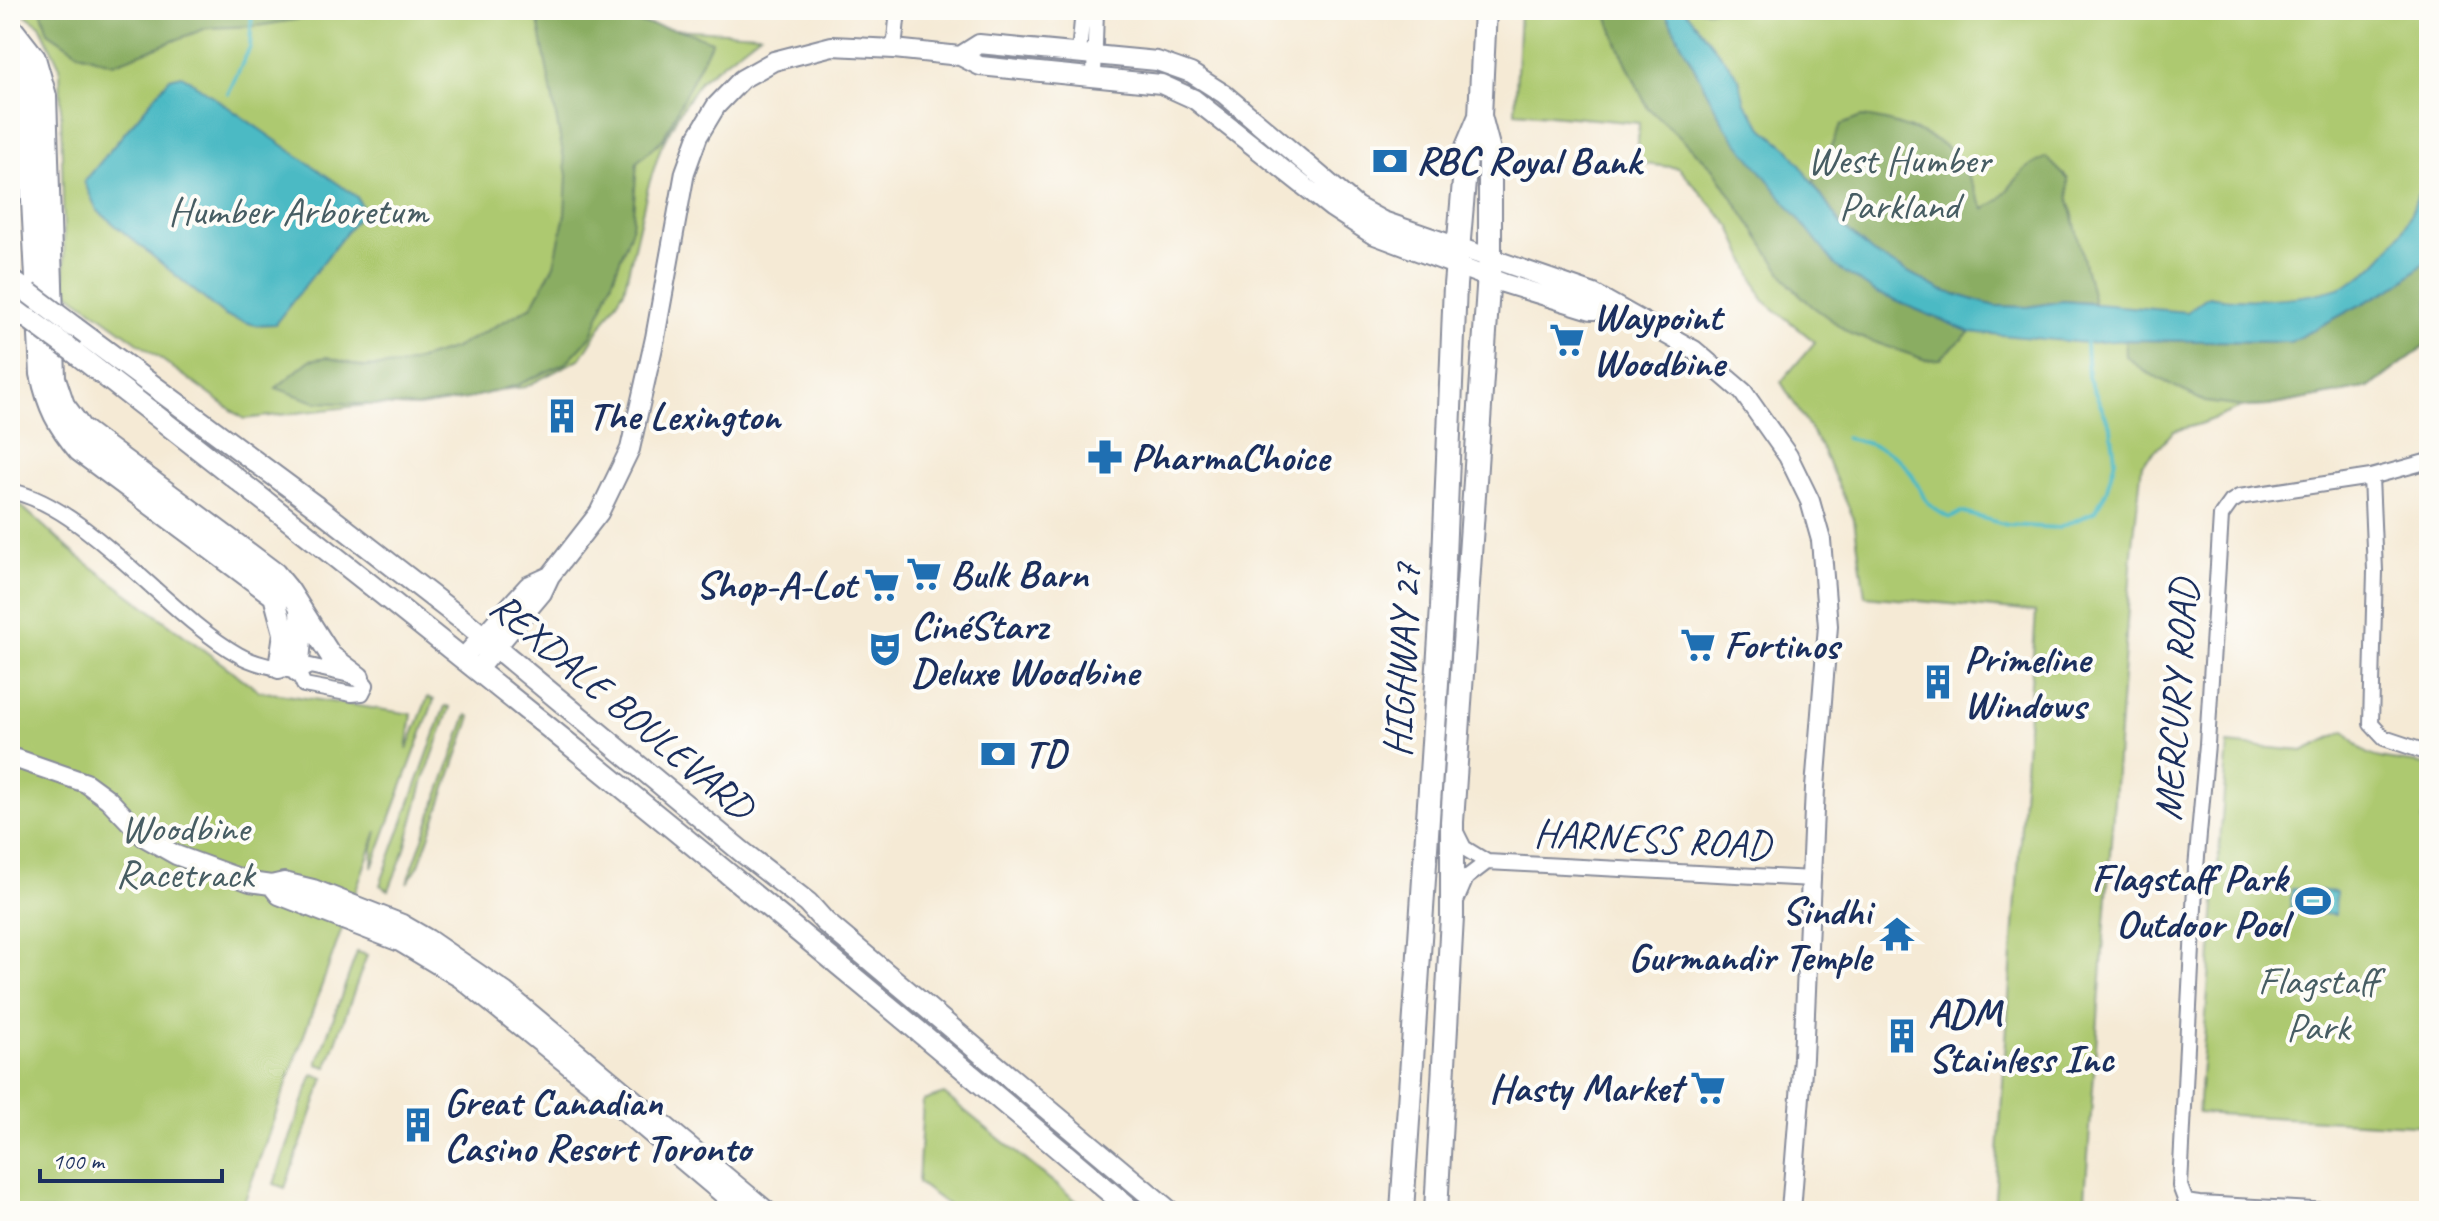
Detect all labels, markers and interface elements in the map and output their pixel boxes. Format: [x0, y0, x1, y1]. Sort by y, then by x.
park label: West Humber Parkland [1807, 135, 1993, 231]
place label: RBC Royal Bank [1416, 136, 1645, 186]
bank icon: RBC Royal Bank [1371, 142, 1409, 180]
park label: Humber Arboretum [168, 186, 430, 236]
place label: Waypoint Woodbine [1593, 292, 1728, 388]
supermarket icon: Waypoint Woodbine [1548, 321, 1586, 359]
place label: The Lexington [588, 391, 783, 441]
building icon: The Lexington [543, 397, 581, 435]
place label: PharmaChoice [1131, 432, 1332, 482]
pharmacy icon: PharmaChoice [1086, 438, 1124, 476]
place label: Bulk Barn [950, 549, 1090, 599]
supermarket icon: Bulk Barn [905, 555, 943, 593]
place label: Shop-A-Lot [696, 560, 860, 610]
street label: HIGHWAY 27 [1372, 560, 1432, 758]
supermarket icon: Shop-A-Lot [863, 566, 901, 604]
street label: MERCURY ROAD [2143, 575, 2210, 822]
street label: REXDALE BOULEVARD [480, 581, 767, 833]
place label: CinéStarz Deluxe Woodbine [911, 601, 1142, 697]
place label: Fortinos [1724, 620, 1843, 670]
supermarket icon: Fortinos [1679, 626, 1717, 664]
theatre icon: CinéStarz Deluxe Woodbine [866, 630, 904, 668]
place label: Primeline Windows [1964, 634, 2093, 730]
building icon: Primeline Windows [1919, 663, 1957, 701]
place label: TD [1024, 729, 1069, 779]
bank icon: TD [979, 735, 1017, 773]
park label: Woodbine Racetrack [116, 803, 257, 899]
street label: HARNESS ROAD [1533, 808, 1774, 870]
place label: Flagstaff Park Outdoor Pool [2091, 853, 2295, 949]
sports icon: Flagstaff Park Outdoor Pool [2294, 882, 2332, 920]
place label: Sindhi Gurmandir Temple [1628, 886, 1876, 982]
temple icon: Sindhi Gurmandir Temple [1878, 915, 1916, 953]
park label: Flagstaff Park [2258, 956, 2386, 1052]
place label: ADM Stainless Inc [1928, 988, 2116, 1084]
building icon: ADM Stainless Inc [1883, 1017, 1921, 1055]
place label: Hasty Market [1489, 1063, 1688, 1113]
supermarket icon: Hasty Market [1689, 1069, 1727, 1107]
place label: Great Canadian Casino Resort Toronto [444, 1077, 754, 1173]
building icon: Great Canadian Casino Resort Toronto [399, 1106, 437, 1144]
scale bar [40, 1133, 222, 1183]
text: 100 m [52, 1146, 106, 1176]

